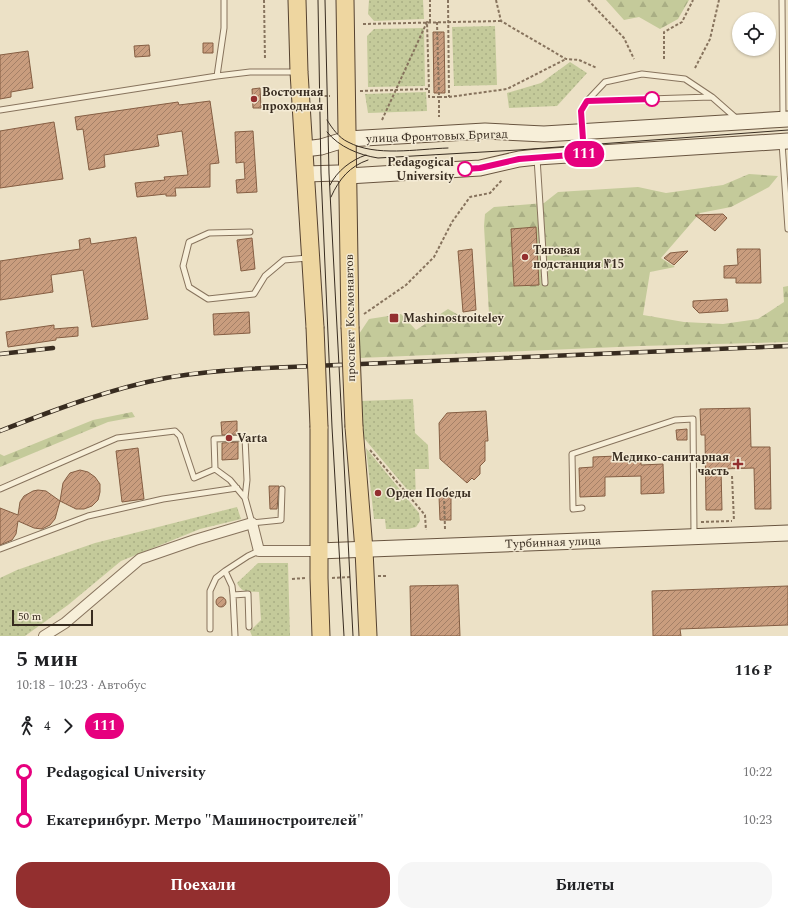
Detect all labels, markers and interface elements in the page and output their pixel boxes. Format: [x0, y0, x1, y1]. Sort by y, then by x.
map controls [732, 12, 776, 56]
button: locate [732, 12, 776, 56]
place label: Восточная проходная [262, 83, 324, 116]
unlabelled marker [644, 91, 660, 107]
marker: Восточная проходная [249, 94, 259, 104]
street label: улица Фронтовых Бригад [365, 125, 508, 149]
line badge: 111 [561, 141, 607, 167]
text: 111 [572, 143, 596, 164]
place label: Pedagogical University [387, 153, 455, 186]
marker: Pedagogical University [457, 161, 473, 177]
place label: Тяговая подстанция №15 [533, 241, 624, 274]
marker: Тяговая подстанция №15 [520, 252, 530, 262]
street label: проспект Космонавтов [340, 254, 361, 382]
place label: Mashinostroiteley [403, 309, 505, 328]
marker: Mashinostroiteley [388, 312, 400, 324]
place label: Varta [237, 429, 268, 448]
marker: Varta [224, 433, 234, 443]
place label: Медико-санитарная часть [611, 448, 730, 481]
marker: Медико-санитарная часть [732, 458, 744, 470]
place label: Орден Победы [386, 484, 471, 503]
marker: Орден Победы [373, 488, 383, 498]
street label: Турбинная улица [505, 531, 602, 554]
scale bar [12, 608, 93, 627]
text: 50 m [18, 608, 41, 625]
text: 5 мин [16, 643, 78, 676]
text: 116 ₽ [735, 659, 772, 682]
text: 10:18 – 10:23 · Автобус [16, 675, 146, 695]
icon: walk [16, 715, 38, 737]
icon: forward [57, 715, 79, 737]
text: 111 [93, 715, 116, 736]
text: 4 [44, 716, 51, 736]
text: Pedagogical University [46, 761, 205, 784]
text: 10:22 [743, 762, 772, 782]
text: Екатеринбург. Метро "Машиностроителей" [46, 809, 364, 832]
text: 10:23 [743, 810, 772, 830]
button: Поехали [16, 862, 390, 908]
button: Билеты [398, 862, 772, 908]

